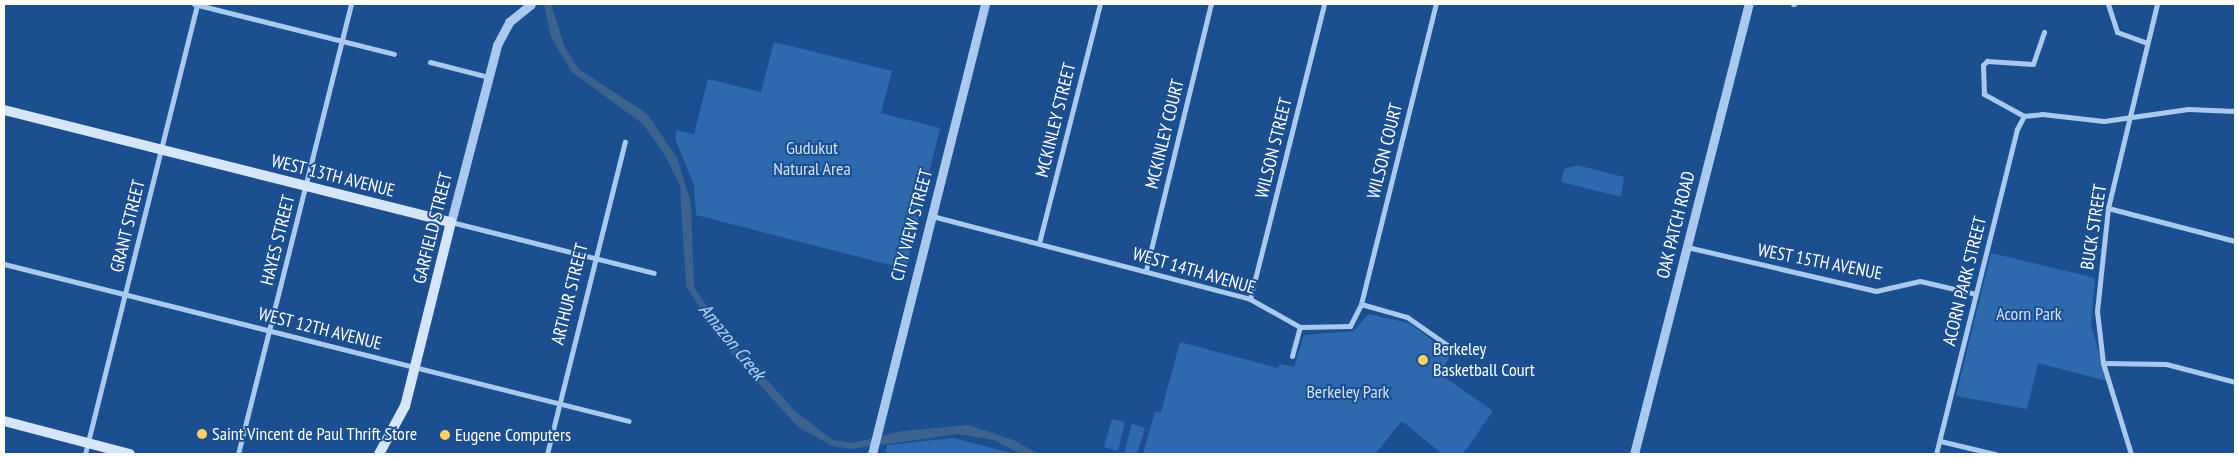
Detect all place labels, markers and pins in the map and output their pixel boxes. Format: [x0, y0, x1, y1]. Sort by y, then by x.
place label: Berkeley Basketball Court [1433, 339, 1535, 382]
marker: Berkeley Basketball Court [1417, 354, 1429, 366]
place label: Saint Vincent de Paul Thrift Store [212, 423, 418, 445]
place label: Eugene Computers [455, 424, 571, 446]
marker: Saint Vincent de Paul Thrift Store [196, 428, 208, 440]
marker: Eugene Computers [439, 429, 451, 441]

